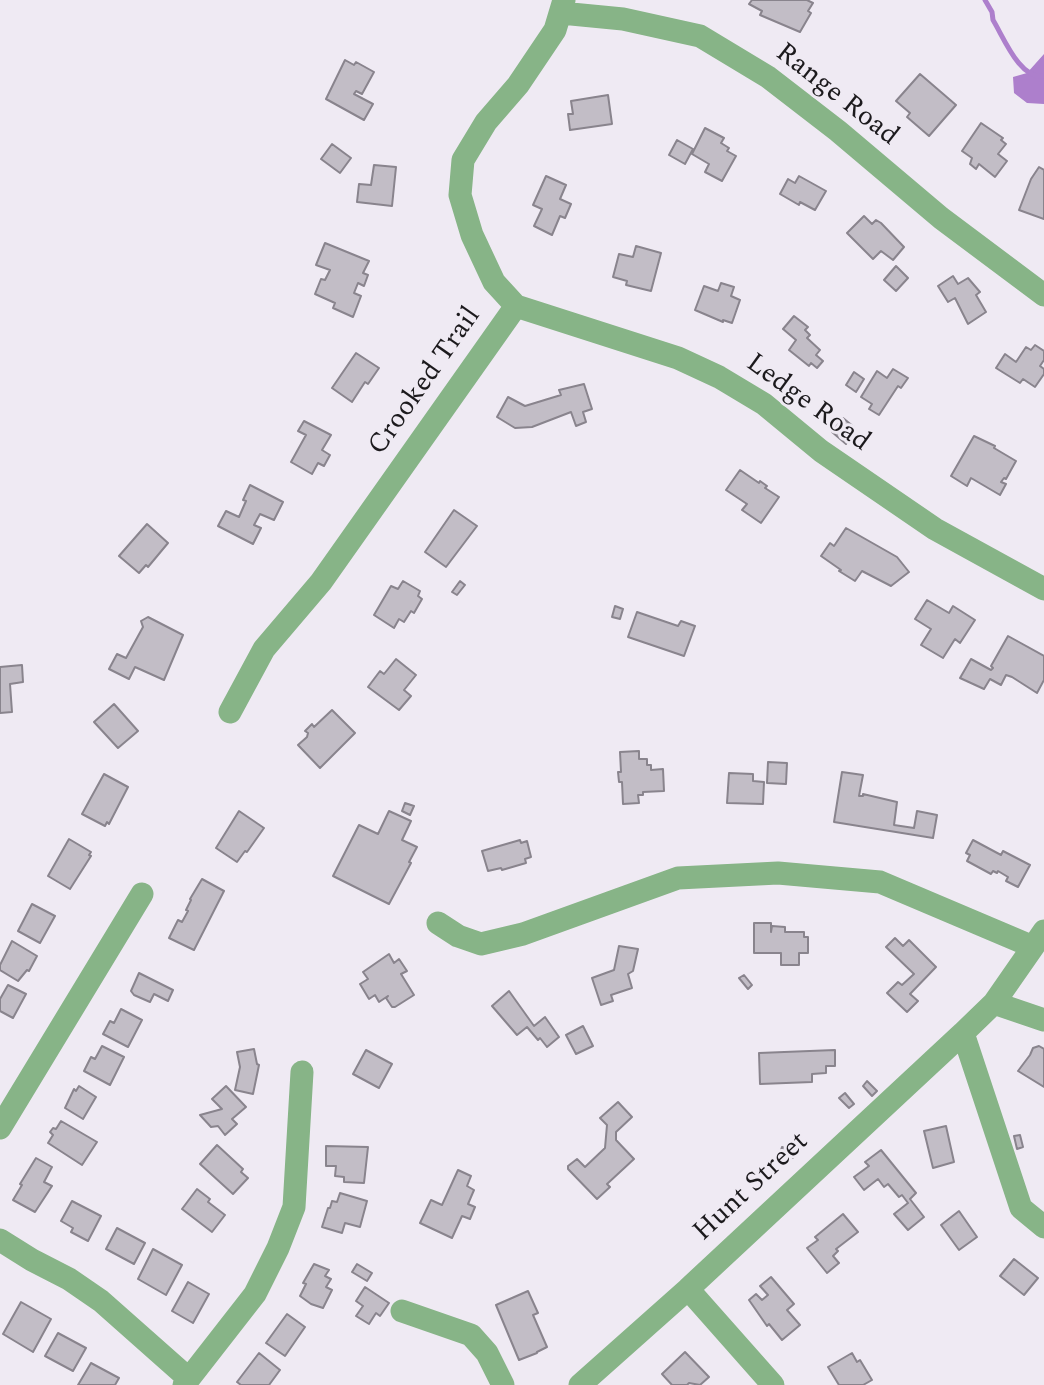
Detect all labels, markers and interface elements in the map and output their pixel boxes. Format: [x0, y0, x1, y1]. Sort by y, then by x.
street label: Range Road [768, 37, 904, 155]
street label: Crooked Trail [363, 301, 489, 463]
street label: Ledge Road [738, 348, 876, 460]
street label: Hunt Street [687, 1126, 817, 1250]

